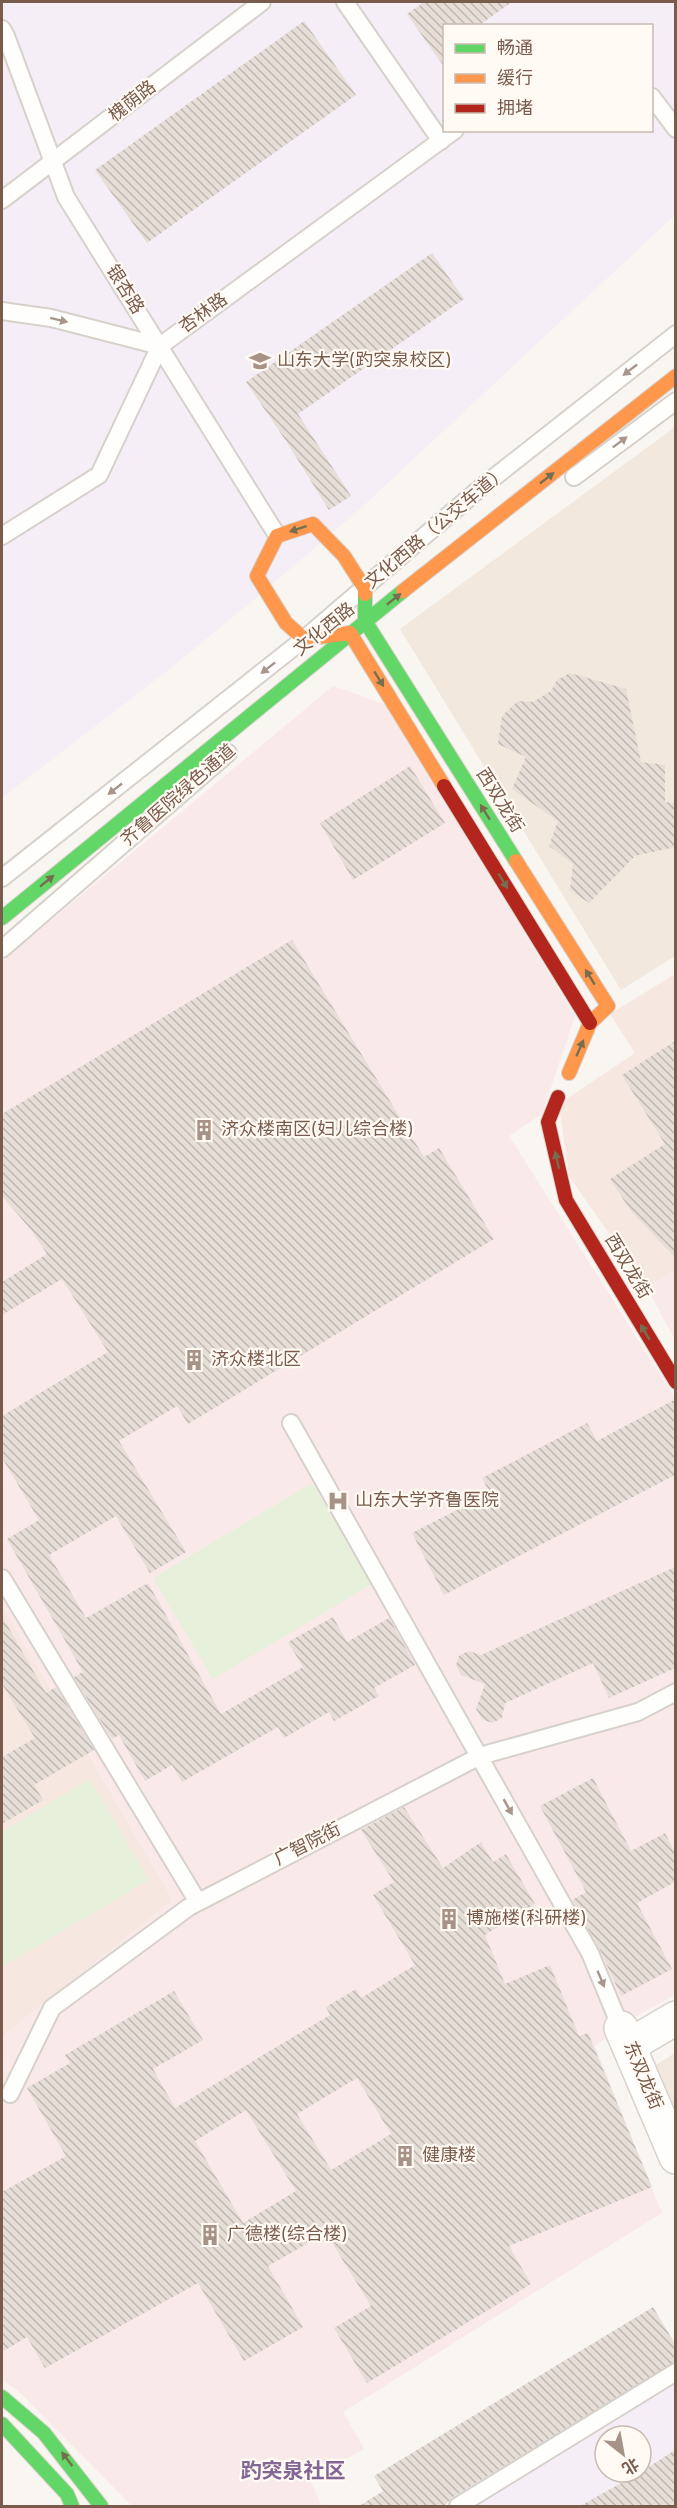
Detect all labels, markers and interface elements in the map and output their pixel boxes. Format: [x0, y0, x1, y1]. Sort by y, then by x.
legend [443, 24, 653, 132]
text: 畅通 [497, 38, 533, 61]
text: 缓行 [497, 68, 533, 91]
street label: 槐荫路 [105, 76, 161, 128]
text: 拥堵 [497, 98, 533, 121]
street label: 银杏路 [100, 261, 148, 319]
street label: 杏林路 [175, 289, 233, 339]
one-way arrow [50, 316, 68, 326]
school or university icon: 山东大学(趵突泉校区) [248, 349, 272, 373]
place label: 山东大学(趵突泉校区) [277, 350, 451, 373]
one-way arrow [622, 364, 637, 376]
one-way arrow [612, 436, 628, 449]
street label: 文化西路（公交车道） [361, 461, 513, 595]
one-way arrow [539, 472, 554, 484]
one-way arrow [289, 525, 307, 534]
one-way arrow [386, 593, 401, 605]
street label: 文化西路 [290, 598, 360, 662]
one-way arrow [261, 661, 276, 673]
one-way arrow [373, 671, 384, 687]
street label: 齐鲁医院绿色通道 [117, 740, 241, 852]
street label: 西双龙街 [470, 764, 528, 838]
one-way arrow [108, 782, 123, 794]
one-way arrow [480, 804, 491, 820]
one-way arrow [498, 873, 509, 889]
one-way arrow [39, 874, 55, 887]
one-way arrow [584, 969, 595, 985]
one-way arrow [576, 1039, 585, 1057]
building icon: 济众楼南区(妇儿综合楼) [192, 1118, 216, 1142]
place label: 济众楼南区(妇儿综合楼) [221, 1119, 413, 1142]
one-way arrow [551, 1151, 561, 1169]
street label: 西双龙街 [599, 1230, 655, 1304]
one-way arrow [640, 1324, 651, 1340]
building icon: 济众楼北区 [182, 1348, 206, 1372]
place label: 济众楼北区 [211, 1349, 301, 1372]
hospital icon: 山东大学齐鲁医院 [326, 1489, 350, 1513]
place label: 山东大学齐鲁医院 [355, 1490, 499, 1513]
one-way arrow [503, 1799, 513, 1816]
street label: 广智院街 [271, 1818, 345, 1872]
building icon: 博施楼(科研楼) [437, 1907, 461, 1931]
place label: 博施楼(科研楼) [466, 1908, 586, 1931]
one-way arrow [597, 1970, 606, 1988]
street label: 东双龙街 [617, 2038, 667, 2114]
building icon: 健康楼 [393, 2144, 417, 2168]
place label: 健康楼 [422, 2145, 476, 2168]
building icon: 广德楼(综合楼) [198, 2223, 222, 2247]
place label: 广德楼(综合楼) [227, 2224, 347, 2247]
north arrow [593, 2424, 653, 2484]
one-way arrow [61, 2451, 73, 2467]
text: 北 [618, 2452, 642, 2478]
district label: 趵突泉社区 [241, 2459, 346, 2486]

